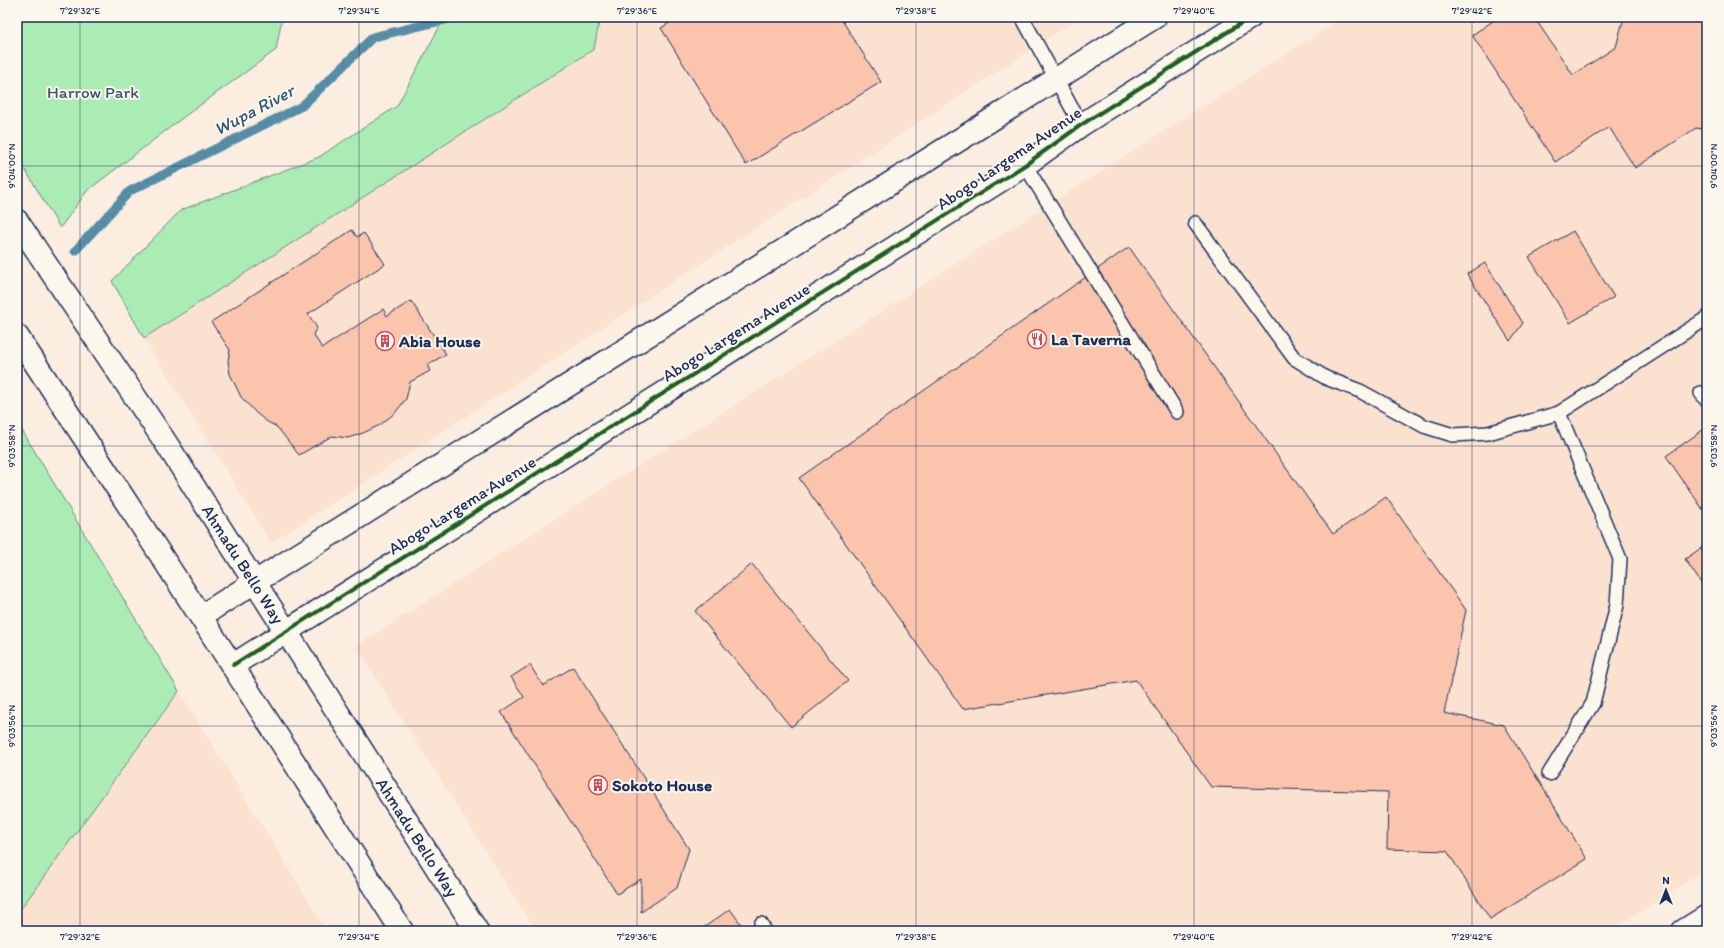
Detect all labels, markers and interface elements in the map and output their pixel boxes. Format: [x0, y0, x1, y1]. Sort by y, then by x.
text: 7°29'32"E [60, 4, 101, 17]
text: 7°29'34"E [339, 4, 380, 17]
text: 7°29'36"E [617, 4, 658, 17]
text: 7°29'38"E [896, 4, 937, 17]
text: 7°29'40"E [1173, 4, 1215, 17]
text: 7°29'42"E [1452, 4, 1493, 17]
water label: Wupa River [210, 79, 299, 140]
park label: Harrow Park [47, 82, 139, 102]
street label: Abogo Largema Avenue [933, 102, 1085, 214]
text: 9°04'00"N [5, 143, 18, 188]
text: 9°04'00"N [1707, 143, 1720, 188]
street label: Abogo Largema Avenue [658, 278, 814, 386]
restaurant icon: La Taverna [1026, 328, 1048, 350]
place label: La Taverna [1051, 329, 1131, 349]
building icon: Abia House [374, 330, 396, 352]
place label: Abia House [398, 331, 481, 351]
text: 9°03'58"N [5, 424, 18, 467]
text: 9°03'58"N [1707, 424, 1720, 467]
street label: Abogo Largema Avenue [384, 451, 540, 559]
street label: Ahmadu Bello Way [198, 501, 289, 627]
text: 9°03'56"N [5, 704, 18, 747]
text: 9°03'56"N [1707, 704, 1720, 747]
street label: Ahmadu Bello Way [372, 774, 463, 901]
building icon: Sokoto House [587, 774, 609, 796]
place label: Sokoto House [612, 775, 712, 795]
north arrow [1646, 870, 1686, 910]
text: N [1662, 874, 1670, 887]
text: 7°29'32"E [60, 930, 101, 943]
text: 7°29'34"E [339, 930, 380, 943]
text: 7°29'36"E [617, 930, 658, 943]
text: 7°29'38"E [896, 930, 937, 943]
text: 7°29'40"E [1173, 930, 1215, 943]
text: 7°29'42"E [1452, 930, 1493, 943]

